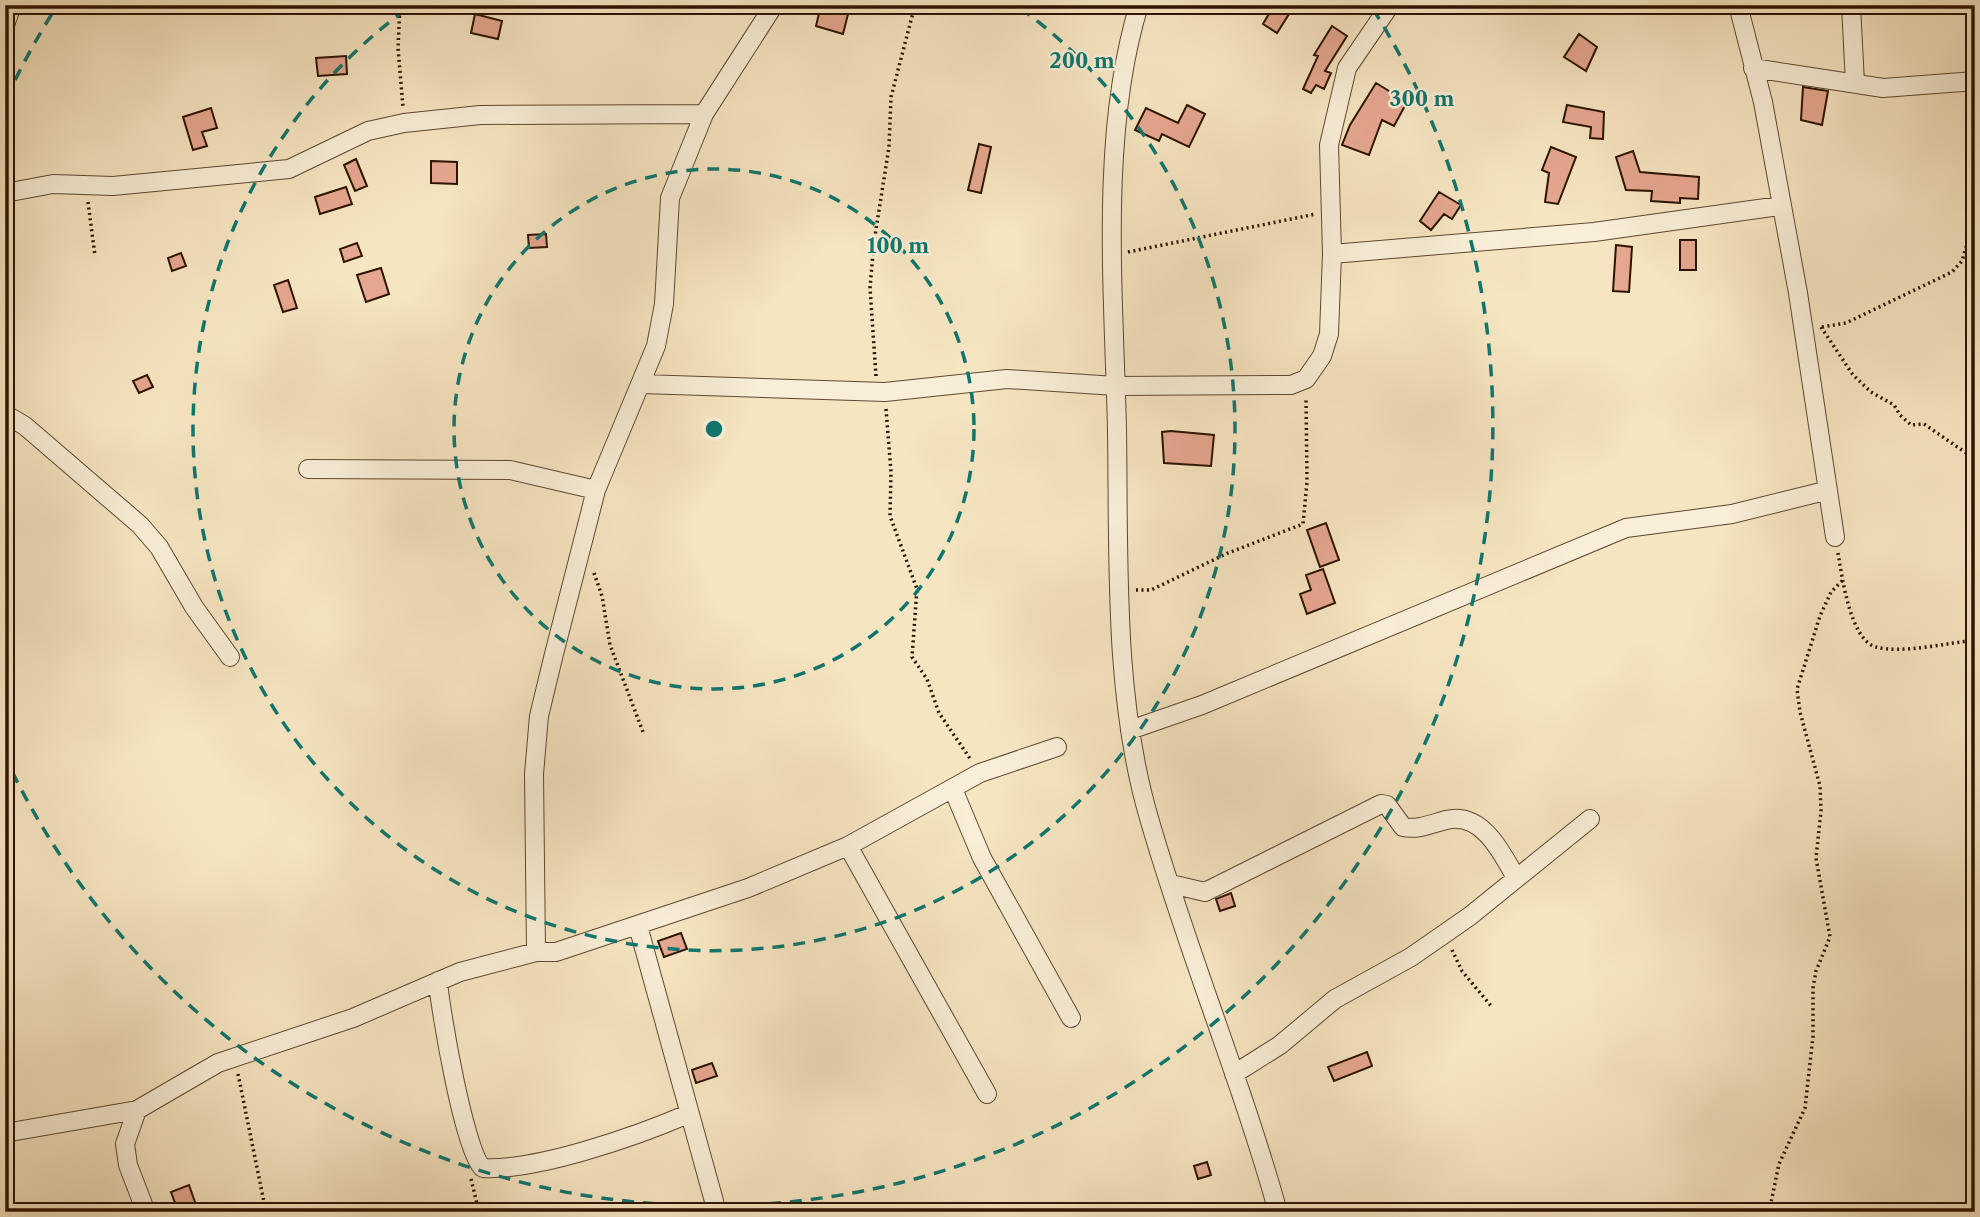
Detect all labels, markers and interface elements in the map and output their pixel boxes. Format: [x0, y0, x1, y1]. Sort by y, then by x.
text: 200 m [1049, 48, 1115, 73]
text: 300 m [1390, 86, 1454, 111]
text: 100 m [867, 233, 929, 258]
centre of rings [702, 417, 726, 441]

